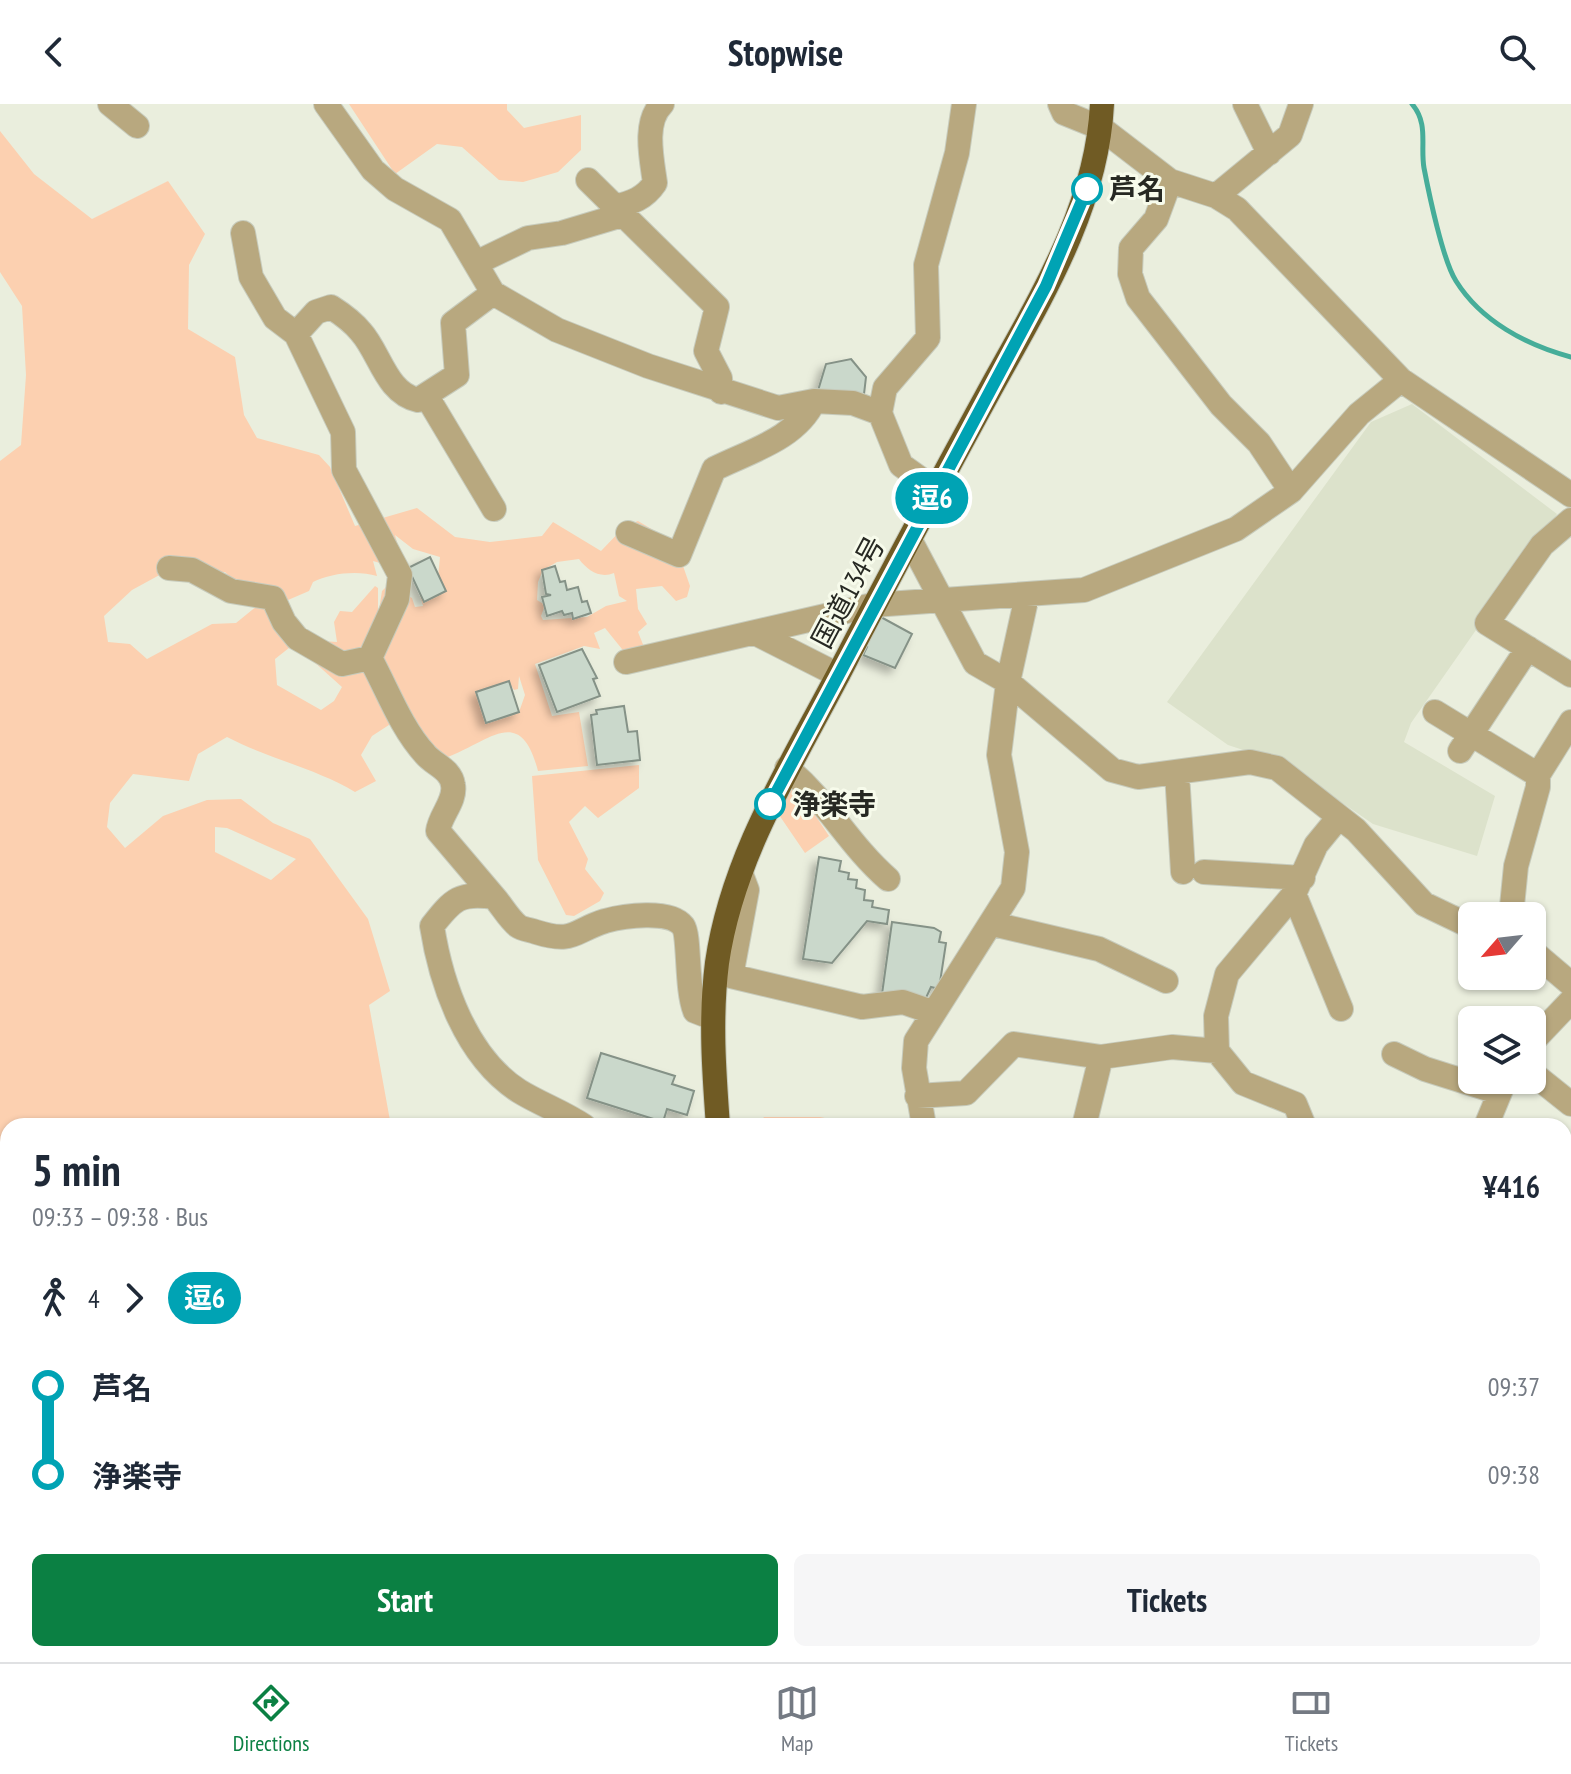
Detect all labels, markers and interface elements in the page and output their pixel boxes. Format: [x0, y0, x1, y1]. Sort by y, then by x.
text: Stopwise [728, 29, 843, 76]
icon: back [32, 30, 76, 74]
icon: search [1495, 30, 1539, 74]
place label: 芦名 [1109, 170, 1165, 207]
marker: 芦名 [1072, 174, 1102, 204]
line badge: 逗6 [896, 472, 968, 524]
text: 逗6 [911, 479, 953, 516]
street label: 国道134号 [803, 529, 892, 654]
place label: 浄楽寺 [792, 785, 876, 822]
marker: 浄楽寺 [755, 789, 785, 819]
north arrow [1458, 902, 1546, 990]
map controls [1458, 902, 1546, 1094]
button: layers [1458, 1006, 1546, 1094]
text: 5 min [32, 1141, 121, 1198]
text: ¥416 [1483, 1167, 1540, 1206]
text: 09:33 – 09:38 · Bus [32, 1200, 208, 1233]
icon: walk [32, 1276, 76, 1320]
icon: forward [112, 1276, 156, 1320]
text: 逗6 [184, 1279, 225, 1316]
text: 4 [88, 1282, 100, 1315]
text: 芦名 [92, 1368, 152, 1407]
text: 09:37 [1488, 1370, 1540, 1403]
text: 浄楽寺 [92, 1456, 182, 1495]
text: 09:38 [1488, 1458, 1540, 1491]
button: Start [32, 1554, 778, 1646]
button: Tickets [794, 1554, 1540, 1646]
tab: Directions [233, 1681, 309, 1757]
tab: Map [775, 1681, 819, 1757]
tab: Tickets [1285, 1681, 1338, 1757]

